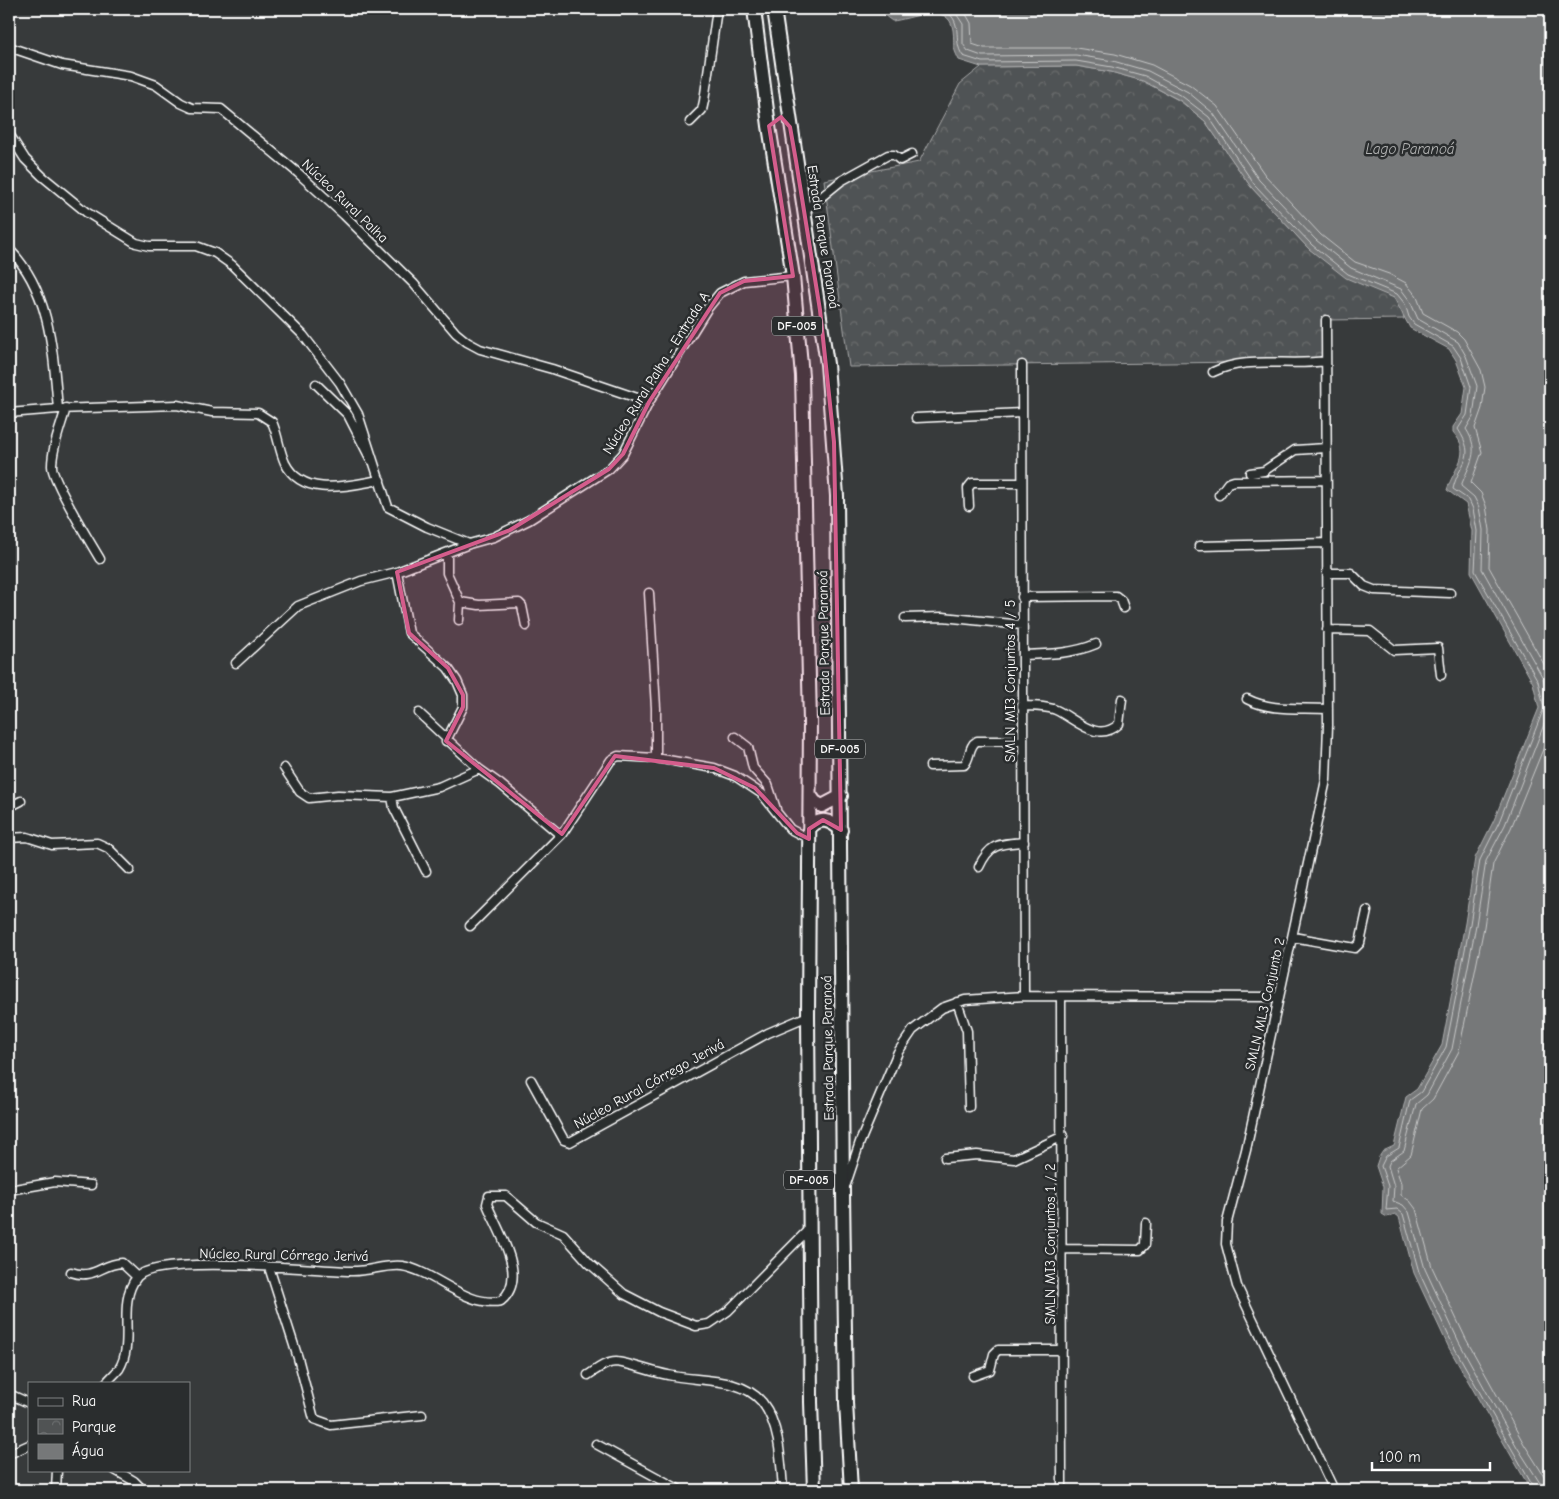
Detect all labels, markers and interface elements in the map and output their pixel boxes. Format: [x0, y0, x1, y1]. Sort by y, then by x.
water label: Lago Paranoá [1365, 140, 1455, 158]
street label: Núcleo Rural Palha [298, 156, 392, 246]
street label: Estrada Parque Paranoá [803, 164, 843, 310]
street label: Núcleo Rural Palha - Entrada A [599, 289, 713, 457]
road number: DF-005 [772, 316, 822, 336]
street label: Estrada Parque Paranoá [814, 570, 834, 716]
street label: SMLN MI3 Conjuntos 4 / 5 [1002, 600, 1019, 762]
road number: DF-005 [815, 740, 865, 759]
street label: SMLN ML3 Conjunto 2 [1241, 936, 1289, 1072]
street label: Estrada Parque Paranoá [818, 975, 838, 1121]
street label: Núcleo Rural Córrego Jerivá [571, 1036, 727, 1132]
street label: SMLN MI3 Conjuntos 1 / 2 [1042, 1164, 1059, 1325]
road number: DF-005 [784, 1170, 834, 1190]
street label: Núcleo Rural Córrego Jerivá [199, 1245, 369, 1265]
legend [28, 1382, 190, 1472]
text: Rua [72, 1392, 96, 1410]
text: Parque [72, 1418, 117, 1436]
scale bar [1372, 1439, 1489, 1471]
text: Água [72, 1441, 104, 1460]
text: 100 m [1379, 1448, 1421, 1466]

